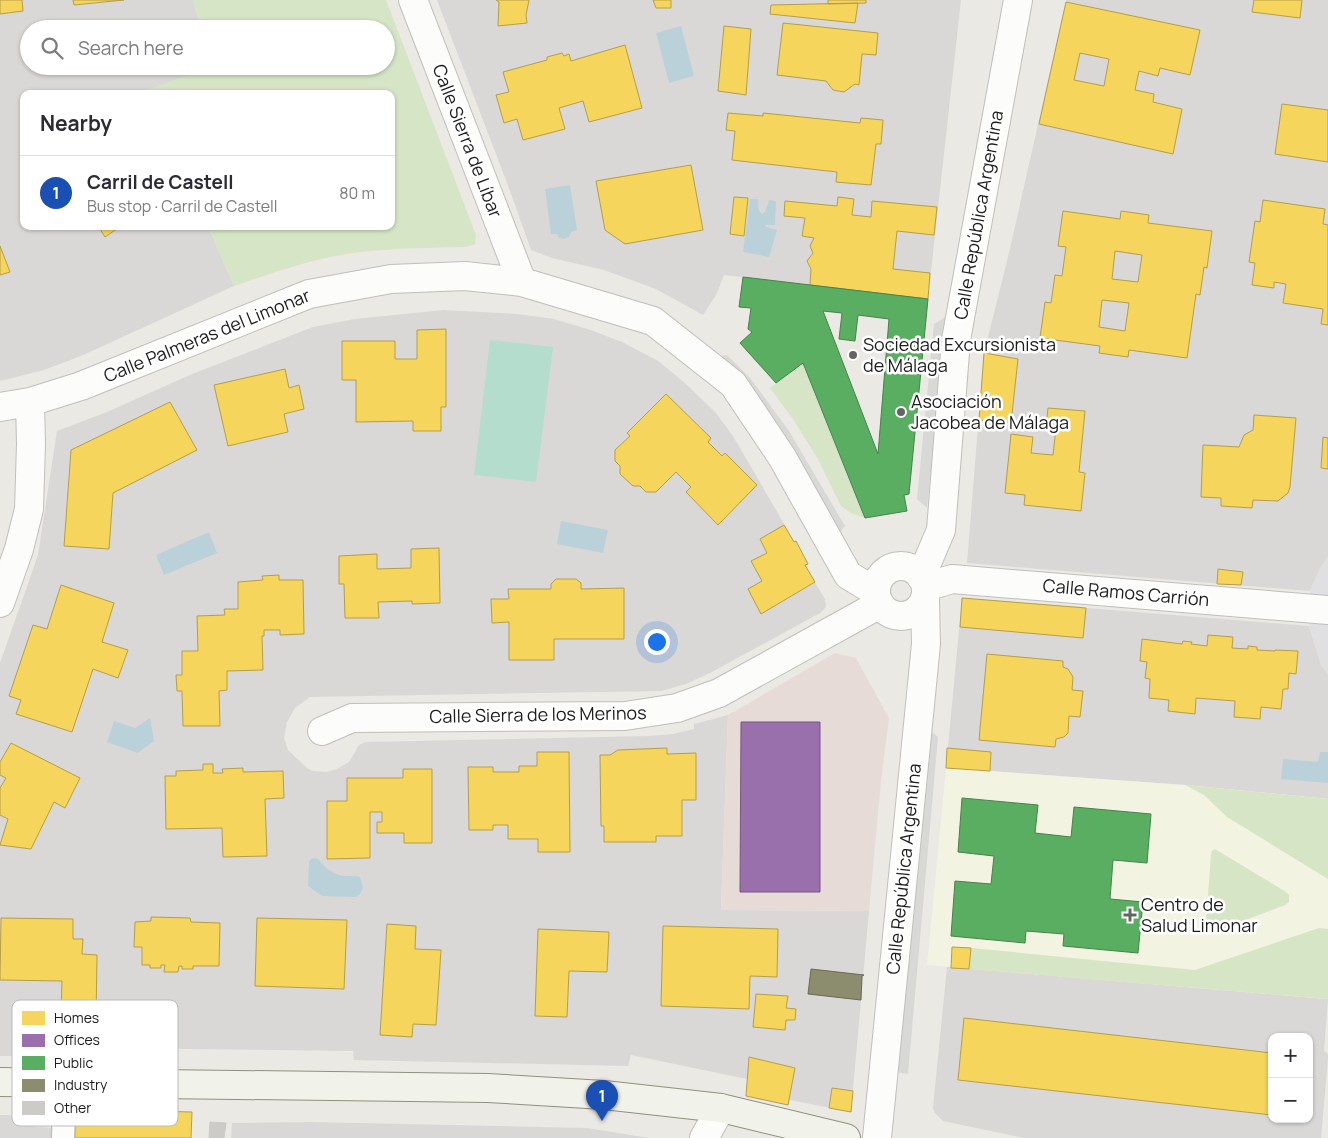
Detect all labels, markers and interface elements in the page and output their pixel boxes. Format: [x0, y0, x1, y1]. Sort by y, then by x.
search box [20, 20, 395, 75]
icon: search [38, 34, 66, 62]
text: Search here [78, 35, 184, 61]
street label: Calle Sierra de Líbar [428, 60, 508, 221]
street label: Calle República Argentina [948, 108, 1008, 321]
text: Nearby [40, 109, 112, 137]
text: Carril de Castell [87, 169, 234, 195]
text: 1 [52, 182, 60, 204]
text: 80 m [339, 182, 375, 204]
text: Bus stop · Carril de Castell [87, 195, 278, 217]
street label: Calle Palmeras del Limonar [100, 282, 314, 387]
place label: Sociedad Excursionista de Málaga [863, 332, 1056, 377]
marker: Sociedad Excursionista de Málaga [847, 349, 859, 361]
place label: Asociación Jacobea de Málaga [911, 389, 1069, 434]
marker: Asociación Jacobea de Málaga [895, 406, 907, 418]
street label: Calle Ramos Carrión [1042, 573, 1210, 611]
your location [644, 629, 670, 655]
street label: Calle Sierra de los Merinos [429, 700, 647, 728]
street label: Calle República Argentina [880, 762, 926, 976]
place label: Centro de Salud Limonar [1141, 892, 1258, 937]
marker: Centro de Salud Limonar [1123, 908, 1137, 922]
legend [12, 1000, 178, 1126]
text: Homes [54, 1008, 99, 1027]
text: Offices [54, 1030, 100, 1049]
map controls [1268, 1033, 1313, 1123]
button: + [1268, 1033, 1313, 1078]
text: Public [54, 1053, 94, 1072]
text: Industry [54, 1075, 108, 1094]
button: − [1268, 1078, 1313, 1123]
pin: 1 [586, 1080, 618, 1121]
text: Other [54, 1098, 91, 1117]

